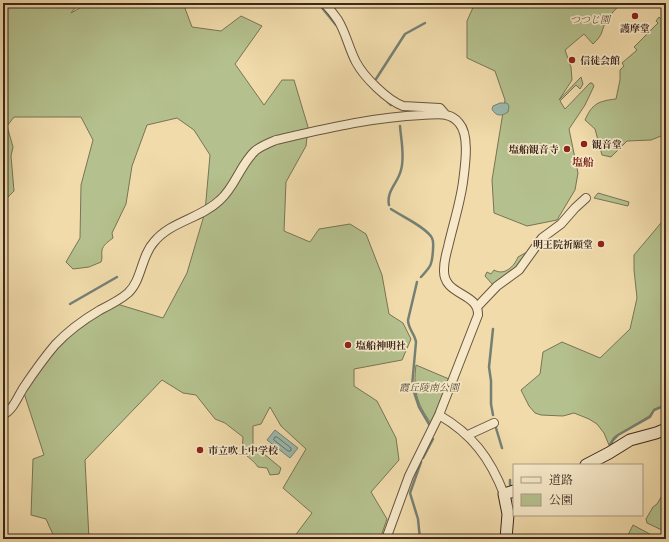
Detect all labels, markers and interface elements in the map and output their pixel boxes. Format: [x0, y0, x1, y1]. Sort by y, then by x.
marker: 護摩堂 [630, 11, 640, 21]
park label: つつじ園 [570, 13, 612, 26]
place label: 護摩堂 [620, 22, 650, 35]
place label: 信徒会館 [580, 54, 620, 67]
marker: 信徒会館 [567, 55, 577, 65]
place label: 観音堂 [591, 138, 622, 151]
marker: 観音堂 [579, 139, 589, 149]
place label: 塩船観音寺 [508, 143, 559, 156]
marker: 塩船観音寺 [562, 144, 572, 154]
district label: 塩船 [572, 155, 594, 169]
place label: 明王院祈願堂 [533, 238, 593, 251]
marker: 明王院祈願堂 [596, 239, 606, 249]
place label: 塩船神明社 [355, 339, 406, 352]
marker: 塩船神明社 [343, 340, 353, 350]
park label: 霞丘陵南公園 [399, 381, 461, 394]
place label: 市立吹上中学校 [208, 444, 278, 457]
marker: 市立吹上中学校 [195, 445, 205, 455]
legend [513, 464, 643, 516]
text: 道路 [549, 472, 573, 487]
text: 公園 [549, 492, 573, 507]

